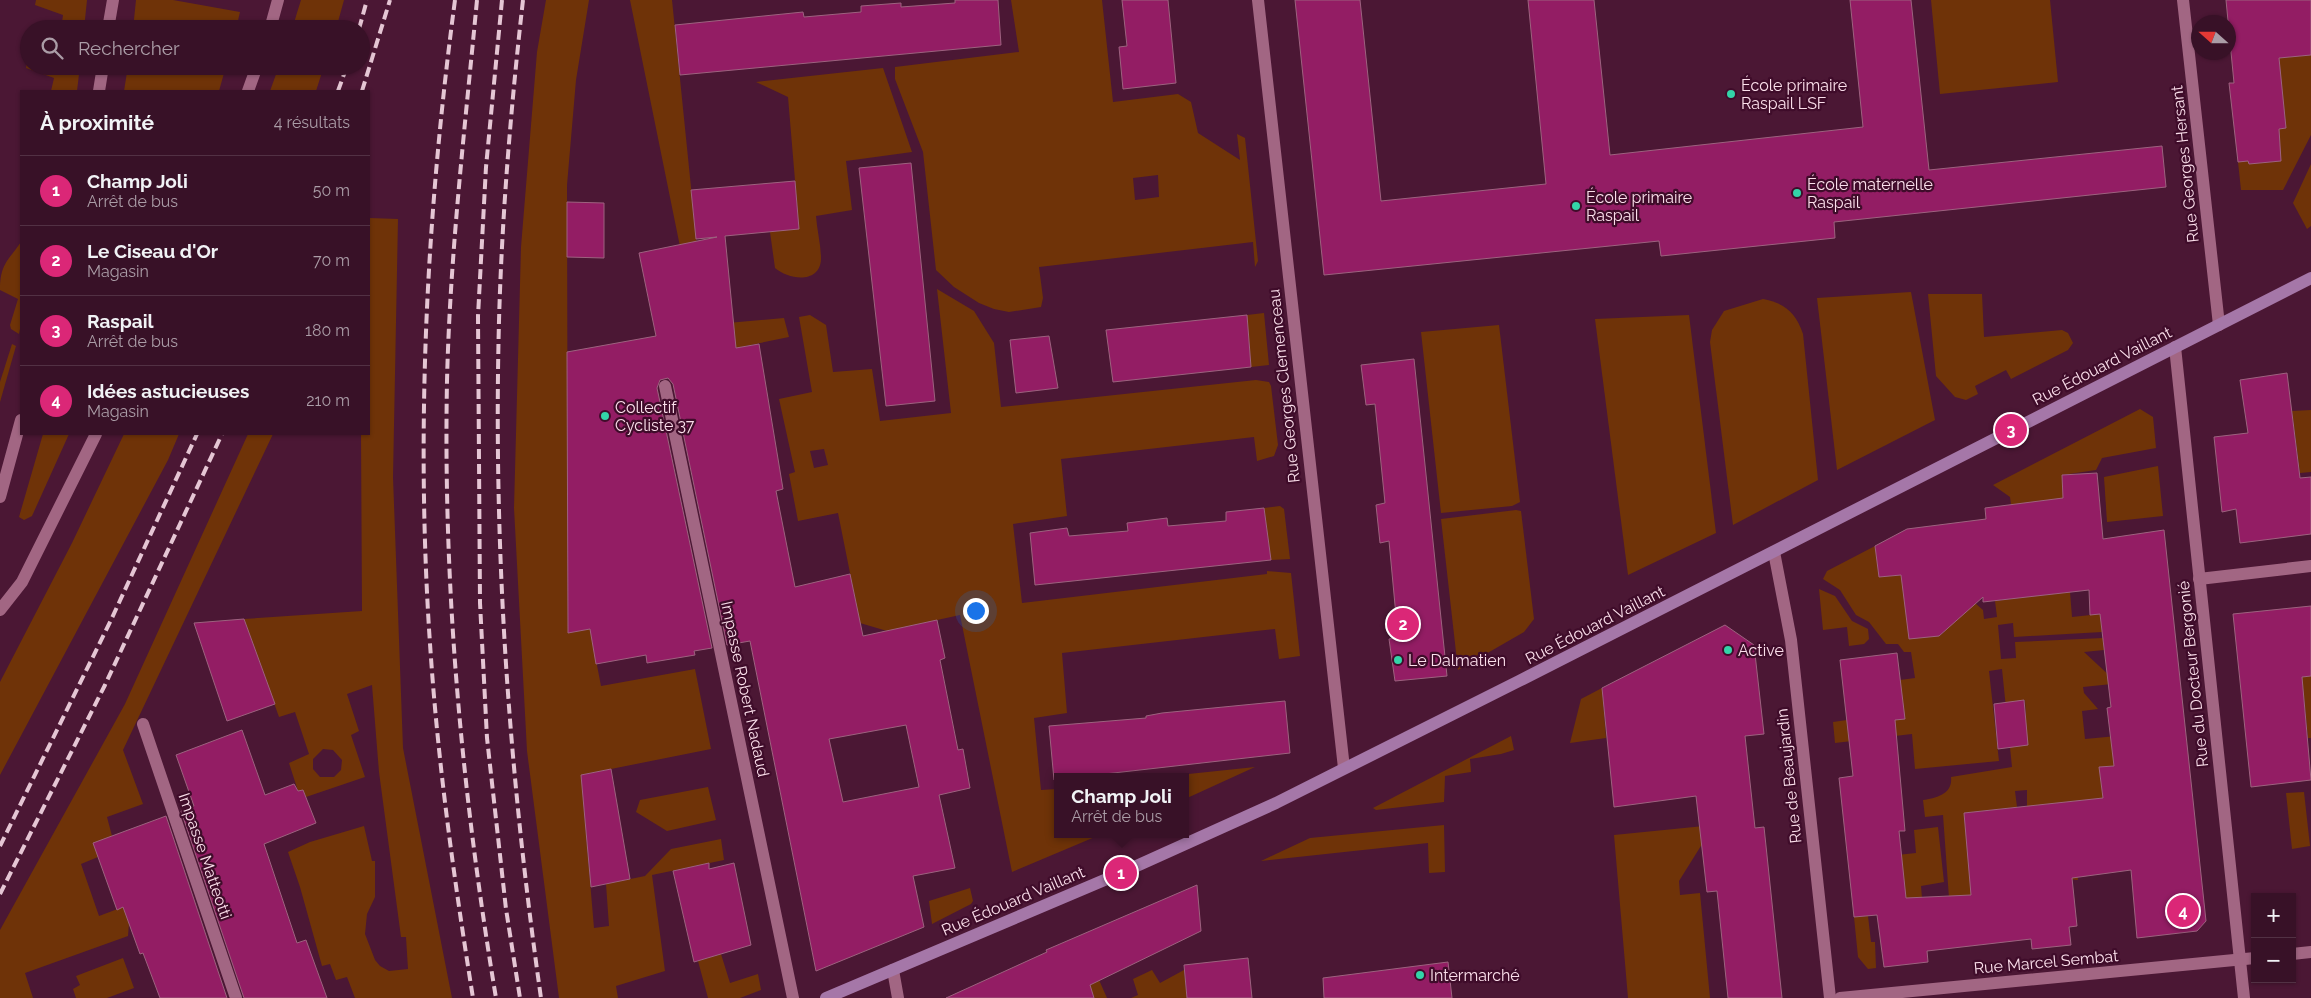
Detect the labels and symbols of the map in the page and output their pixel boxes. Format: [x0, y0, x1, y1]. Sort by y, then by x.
north arrow [2191, 15, 2236, 60]
place label: École primaire Raspail LSF [1741, 75, 1847, 113]
street label: Rue Georges Hersant [2167, 84, 2203, 244]
marker: École primaire Raspail LSF [1725, 88, 1737, 100]
place label: École maternelle Raspail [1807, 174, 1933, 212]
place label: École primaire Raspail [1586, 187, 1692, 225]
marker: École maternelle Raspail [1791, 187, 1803, 199]
marker: École primaire Raspail [1570, 200, 1582, 212]
street label: Rue Georges Clemenceau [1264, 288, 1304, 484]
street label: Rue Édouard Vaillant [2029, 321, 2175, 409]
place label: Collectif Cycliste 37 [615, 398, 695, 435]
marker: Collectif Cycliste 37 [599, 410, 611, 422]
pin: 3 [1995, 411, 2027, 449]
street label: Rue Édouard Vaillant [1522, 580, 1668, 668]
street label: Rue du Docteur Bergonié [2174, 580, 2212, 768]
your location [963, 598, 989, 624]
street label: Impasse Robert Nadaud [717, 599, 773, 779]
pin: 2 [1387, 605, 1419, 643]
place label: Active [1738, 641, 1784, 660]
marker: Active [1722, 644, 1734, 656]
place label: Le Dalmatien [1408, 651, 1506, 670]
marker: Le Dalmatien [1392, 654, 1404, 666]
street label: Rue de Beaujardin [1772, 708, 1806, 844]
street label: Impasse Matteotti [174, 790, 236, 922]
pin: 1 [1105, 854, 1137, 892]
street label: Rue Édouard Vaillant [938, 861, 1088, 940]
pin: 4 [2167, 892, 2199, 930]
street label: Rue Marcel Sembat [1973, 946, 2120, 978]
place label: Intermarché [1430, 966, 1520, 985]
marker: Intermarché [1414, 969, 1426, 981]

